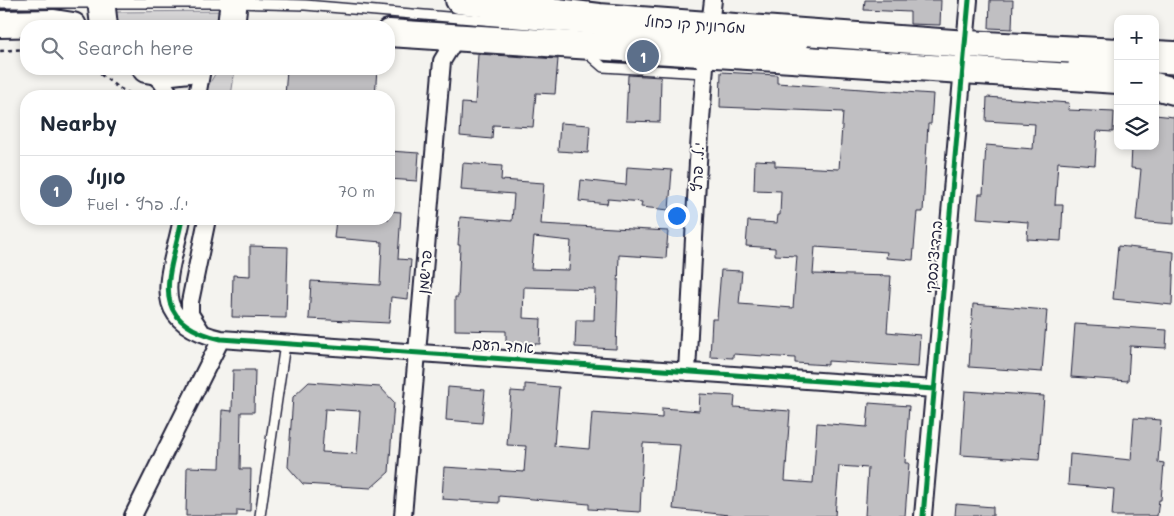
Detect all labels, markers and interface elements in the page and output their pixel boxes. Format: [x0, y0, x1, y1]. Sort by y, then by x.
street label: מטרונית קו כחול [644, 11, 746, 38]
map controls [1114, 15, 1159, 150]
button: + [1114, 15, 1159, 60]
search box [20, 20, 395, 75]
icon: search [38, 34, 66, 62]
text: Search here [78, 35, 194, 60]
pin: 1 [627, 37, 659, 75]
button: − [1114, 60, 1159, 105]
button: layers [1114, 105, 1159, 150]
text: Nearby [40, 109, 117, 136]
street label: י.ל. פרץ [686, 142, 708, 192]
text: סונול [87, 164, 125, 189]
text: 1 [52, 180, 60, 201]
text: 70 m [338, 180, 375, 201]
text: Fuel · י.ל. פרץ [87, 193, 188, 214]
your location [664, 203, 690, 229]
street label: ברדיצ'בסקי [920, 219, 946, 294]
street label: פרישמן [412, 249, 436, 295]
street label: אחד העם [472, 333, 535, 357]

